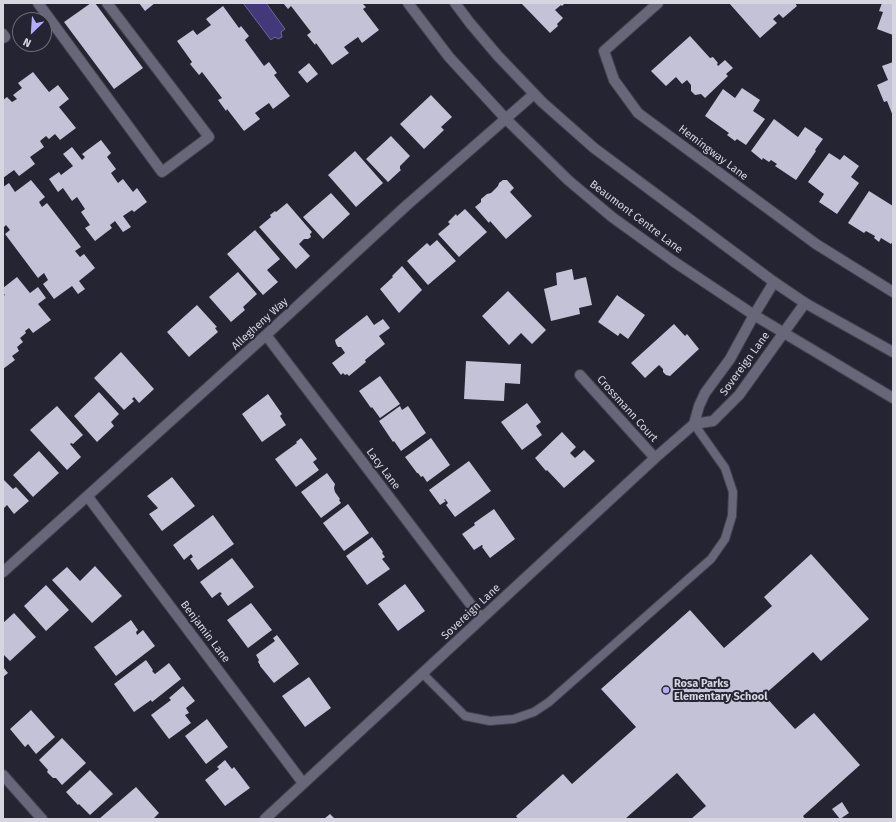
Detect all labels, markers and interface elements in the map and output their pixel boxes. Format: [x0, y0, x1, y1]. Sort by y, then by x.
north arrow [12, 12, 52, 52]
text: N [21, 35, 33, 50]
street label: Hemingway Lane [676, 122, 750, 184]
street label: Beaumont Centre Lane [587, 178, 685, 256]
street label: Allegheny Way [229, 295, 291, 353]
street label: Sovereign Lane [717, 330, 773, 398]
street label: Crossmann Court [594, 373, 660, 445]
street label: Lacy Lane [363, 446, 403, 492]
street label: Sovereign Lane [439, 581, 503, 643]
street label: Benjamin Lane [177, 599, 233, 665]
place label: Rosa Parks Elementary School [674, 677, 768, 703]
marker: Rosa Parks Elementary School [661, 685, 671, 695]

